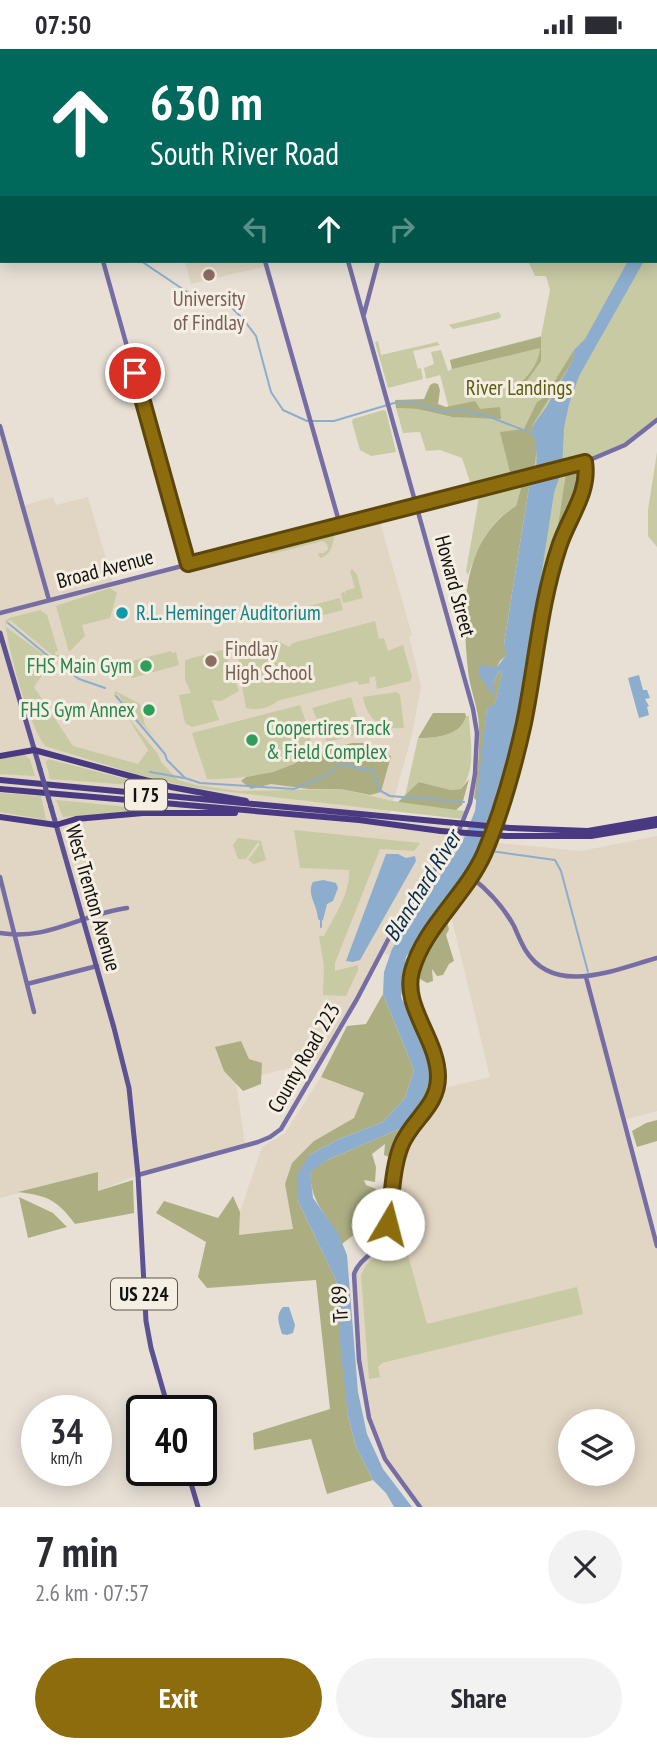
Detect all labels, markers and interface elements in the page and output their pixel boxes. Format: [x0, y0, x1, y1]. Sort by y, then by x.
text: 07:50 [35, 8, 91, 41]
text: 630 m [150, 70, 263, 134]
icon: ahead [35, 77, 126, 168]
text: South River Road [150, 132, 339, 174]
icon: left [237, 210, 275, 248]
icon: ahead [310, 210, 348, 248]
icon: right [383, 210, 421, 248]
marker: University of Findlay [201, 267, 217, 283]
place label: University of Findlay [173, 285, 245, 336]
pin [105, 343, 165, 403]
icon: arrive [116, 354, 154, 392]
park label: River Landings [466, 374, 572, 401]
street label: Howard Street [429, 532, 482, 640]
street label: Broad Avenue [53, 543, 156, 594]
place label: R.L. Heminger Auditorium [136, 599, 321, 626]
marker: R.L. Heminger Auditorium [114, 605, 130, 621]
place label: Findlay High School [225, 635, 312, 686]
place label: FHS Main Gym [27, 652, 132, 679]
marker: Findlay High School [203, 653, 219, 669]
marker: FHS Main Gym [138, 658, 154, 674]
place label: FHS Gym Annex [21, 696, 135, 723]
marker: FHS Gym Annex [141, 702, 157, 718]
place label: Coopertires Track & Field Complex [266, 714, 390, 765]
marker: Coopertires Track & Field Complex [244, 732, 260, 748]
road number: I 75 [125, 779, 167, 811]
street label: West Trenton Avenue [60, 822, 127, 974]
water label: Blanchard River [376, 822, 469, 946]
street label: County Road 223 [261, 998, 346, 1118]
position arrow [351, 1187, 425, 1261]
road number: US 224 [111, 1279, 177, 1309]
street label: Tr 89 [325, 1285, 354, 1323]
speed limit sign: 40 [126, 1395, 217, 1486]
text: 34 [50, 1408, 83, 1454]
map controls [558, 1409, 635, 1486]
button: layers [558, 1409, 635, 1486]
text: km/h [51, 1446, 82, 1469]
text: 7 min [35, 1524, 118, 1579]
button: close [548, 1530, 622, 1604]
text: 2.6 km · 07:57 [35, 1578, 149, 1607]
button: Exit [35, 1658, 322, 1738]
button: Share [336, 1658, 622, 1738]

